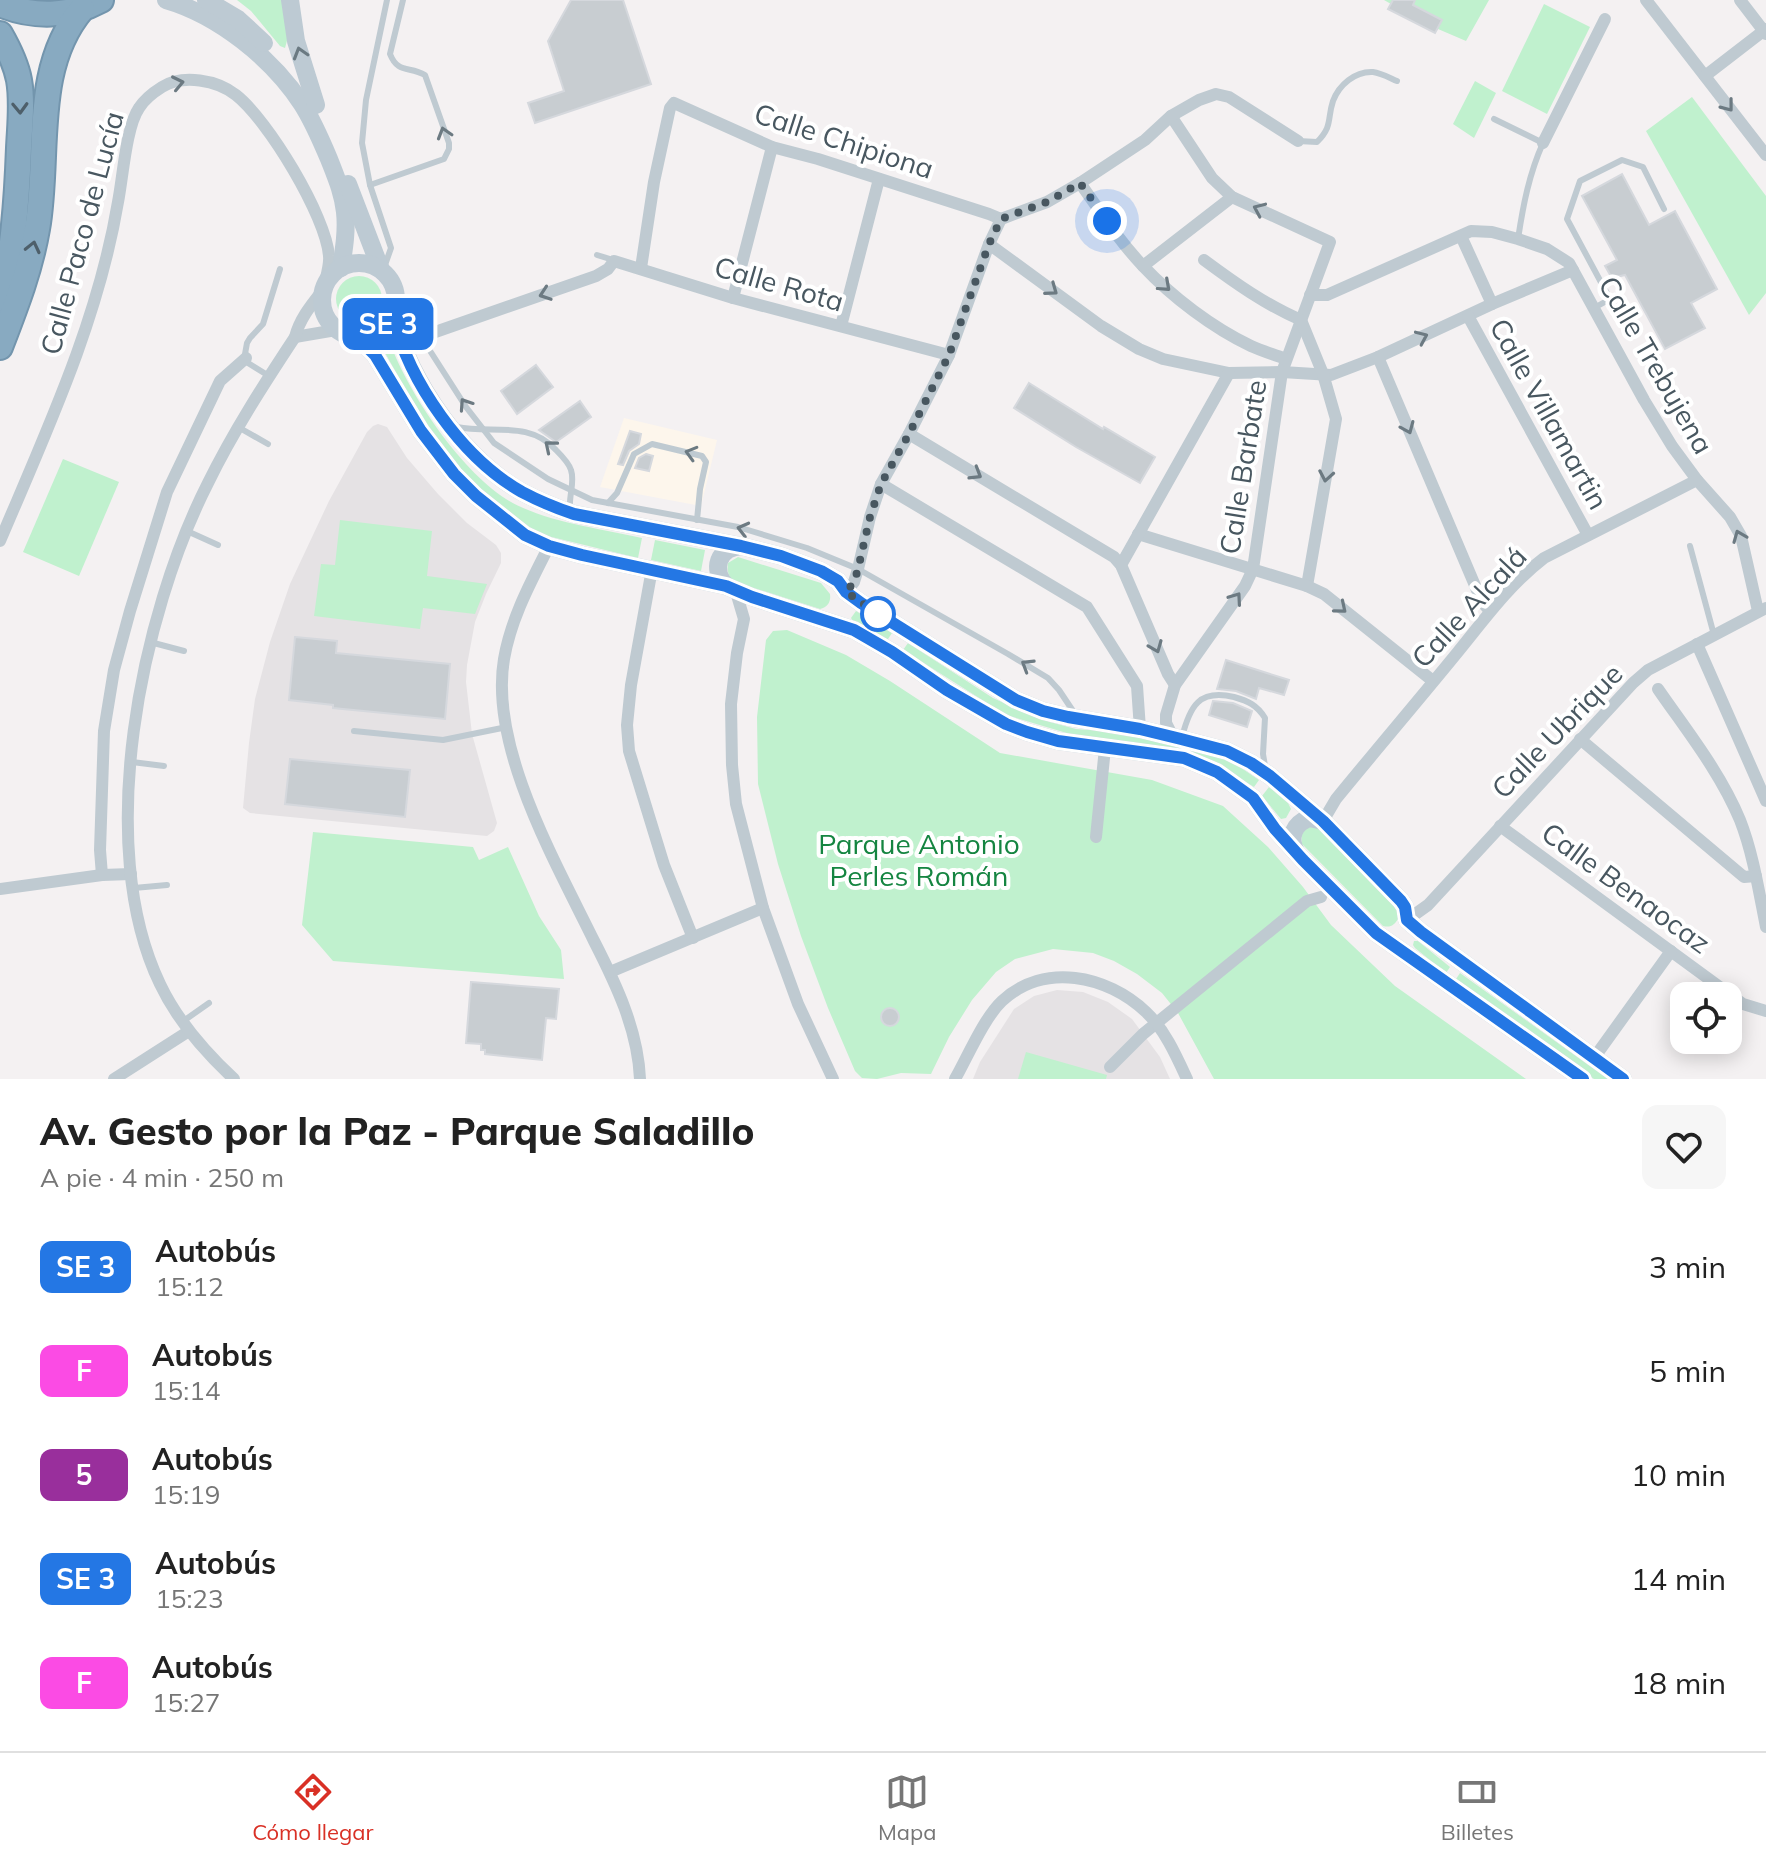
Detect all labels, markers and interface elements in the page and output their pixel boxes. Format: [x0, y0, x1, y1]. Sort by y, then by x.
one-way arrow [293, 47, 309, 61]
one-way arrow [171, 75, 185, 92]
street label: Calle Chipiona [750, 95, 938, 186]
one-way arrow [1718, 97, 1733, 111]
one-way arrow [11, 102, 29, 115]
street label: Calle Paco de Lucía [32, 107, 131, 358]
one-way arrow [438, 126, 454, 140]
your location [1087, 201, 1127, 241]
one-way arrow [1253, 203, 1268, 219]
one-way arrow [24, 240, 41, 254]
street label: Calle Rota [710, 248, 848, 319]
street label: Calle Trebujena [1591, 270, 1721, 460]
one-way arrow [1155, 276, 1170, 291]
one-way arrow [1043, 280, 1058, 294]
one-way arrow [539, 284, 553, 300]
line badge: SE 3 [332, 298, 444, 350]
text: SE 3 [358, 306, 418, 341]
street label: Calle Villamartin [1483, 312, 1616, 515]
one-way arrow [1414, 330, 1429, 346]
street label: Calle Barbate [1211, 377, 1274, 557]
one-way arrow [460, 398, 475, 412]
one-way arrow [1399, 420, 1415, 435]
one-way arrow [545, 441, 559, 456]
one-way arrow [684, 446, 698, 463]
one-way arrow [967, 465, 982, 480]
one-way arrow [1319, 469, 1336, 482]
one-way arrow [736, 522, 750, 539]
one-way arrow [1733, 530, 1749, 544]
street label: Calle Alcalá [1404, 539, 1533, 674]
one-way arrow [1226, 592, 1241, 606]
unlabelled marker [861, 597, 895, 631]
one-way arrow [1332, 598, 1347, 613]
one-way arrow [1147, 638, 1163, 653]
street label: Calle Ubrique [1484, 656, 1630, 805]
one-way arrow [1021, 660, 1035, 675]
street label: Calle Benaocaz [1535, 815, 1717, 961]
park label: Parque Antonio Perles Román [818, 826, 1020, 893]
map controls [1670, 982, 1742, 1054]
button: locate [1670, 982, 1742, 1054]
button: heart [1642, 1105, 1726, 1189]
text: Av. Gesto por la Paz - Parque Saladillo [40, 1107, 754, 1155]
text: A pie · 4 min · 250 m [40, 1161, 284, 1194]
text: Autobús [155, 1232, 276, 1270]
text: 3 min [1649, 1248, 1726, 1286]
text: SE 3 [56, 1249, 115, 1284]
text: 15:12 [155, 1270, 224, 1303]
text: Autobús [152, 1336, 273, 1374]
text: 5 min [1649, 1352, 1726, 1390]
text: F [76, 1353, 92, 1388]
text: 15:14 [152, 1374, 220, 1407]
text: Autobús [152, 1440, 273, 1478]
text: 10 min [1631, 1456, 1726, 1494]
text: 5 [76, 1457, 92, 1492]
text: 15:19 [152, 1478, 220, 1511]
text: Autobús [155, 1544, 276, 1582]
text: 14 min [1631, 1560, 1726, 1598]
text: SE 3 [56, 1561, 115, 1596]
text: 15:23 [155, 1582, 224, 1615]
text: Autobús [152, 1648, 273, 1686]
text: 18 min [1631, 1664, 1726, 1702]
text: F [76, 1665, 92, 1700]
text: 15:27 [152, 1686, 220, 1719]
tab: Cómo llegar [252, 1770, 374, 1846]
tab: Mapa [878, 1770, 936, 1846]
tab: Billetes [1441, 1770, 1514, 1846]

